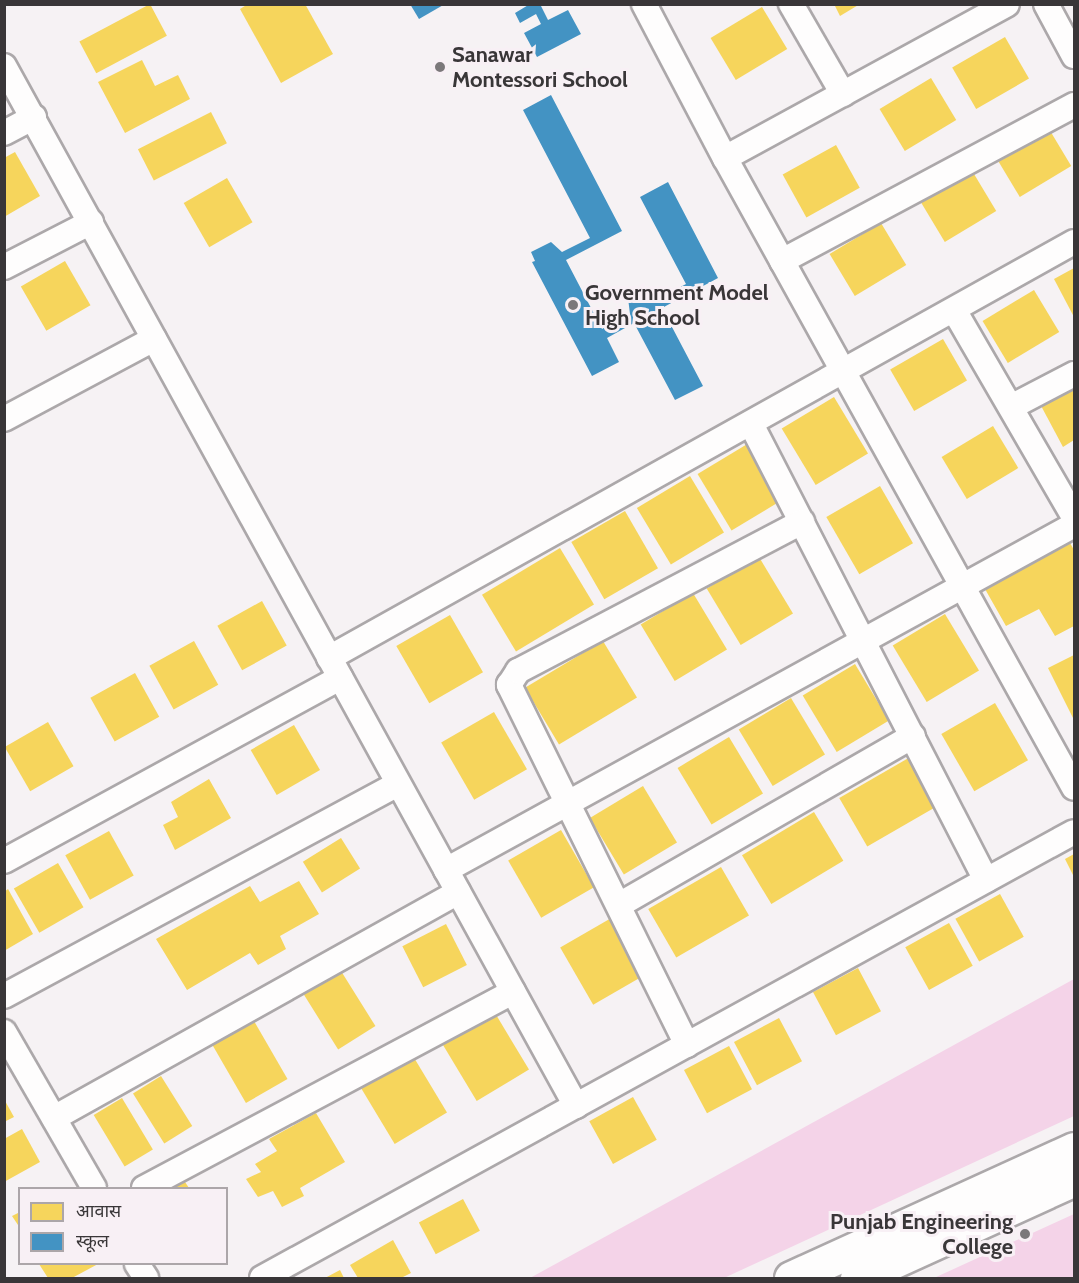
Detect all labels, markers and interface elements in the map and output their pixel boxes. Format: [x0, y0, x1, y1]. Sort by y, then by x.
place label: Sanawar Montessori School [452, 41, 628, 92]
marker: Sanawar Montessori School [433, 60, 447, 74]
place label: Government Model High School [585, 279, 769, 330]
marker: Government Model High School [566, 298, 580, 312]
legend [18, 1187, 228, 1265]
text: आवास [76, 1200, 121, 1222]
place label: Punjab Engineering College [830, 1208, 1013, 1260]
marker: Punjab Engineering College [1018, 1227, 1032, 1241]
text: स्कूल [76, 1230, 109, 1252]

